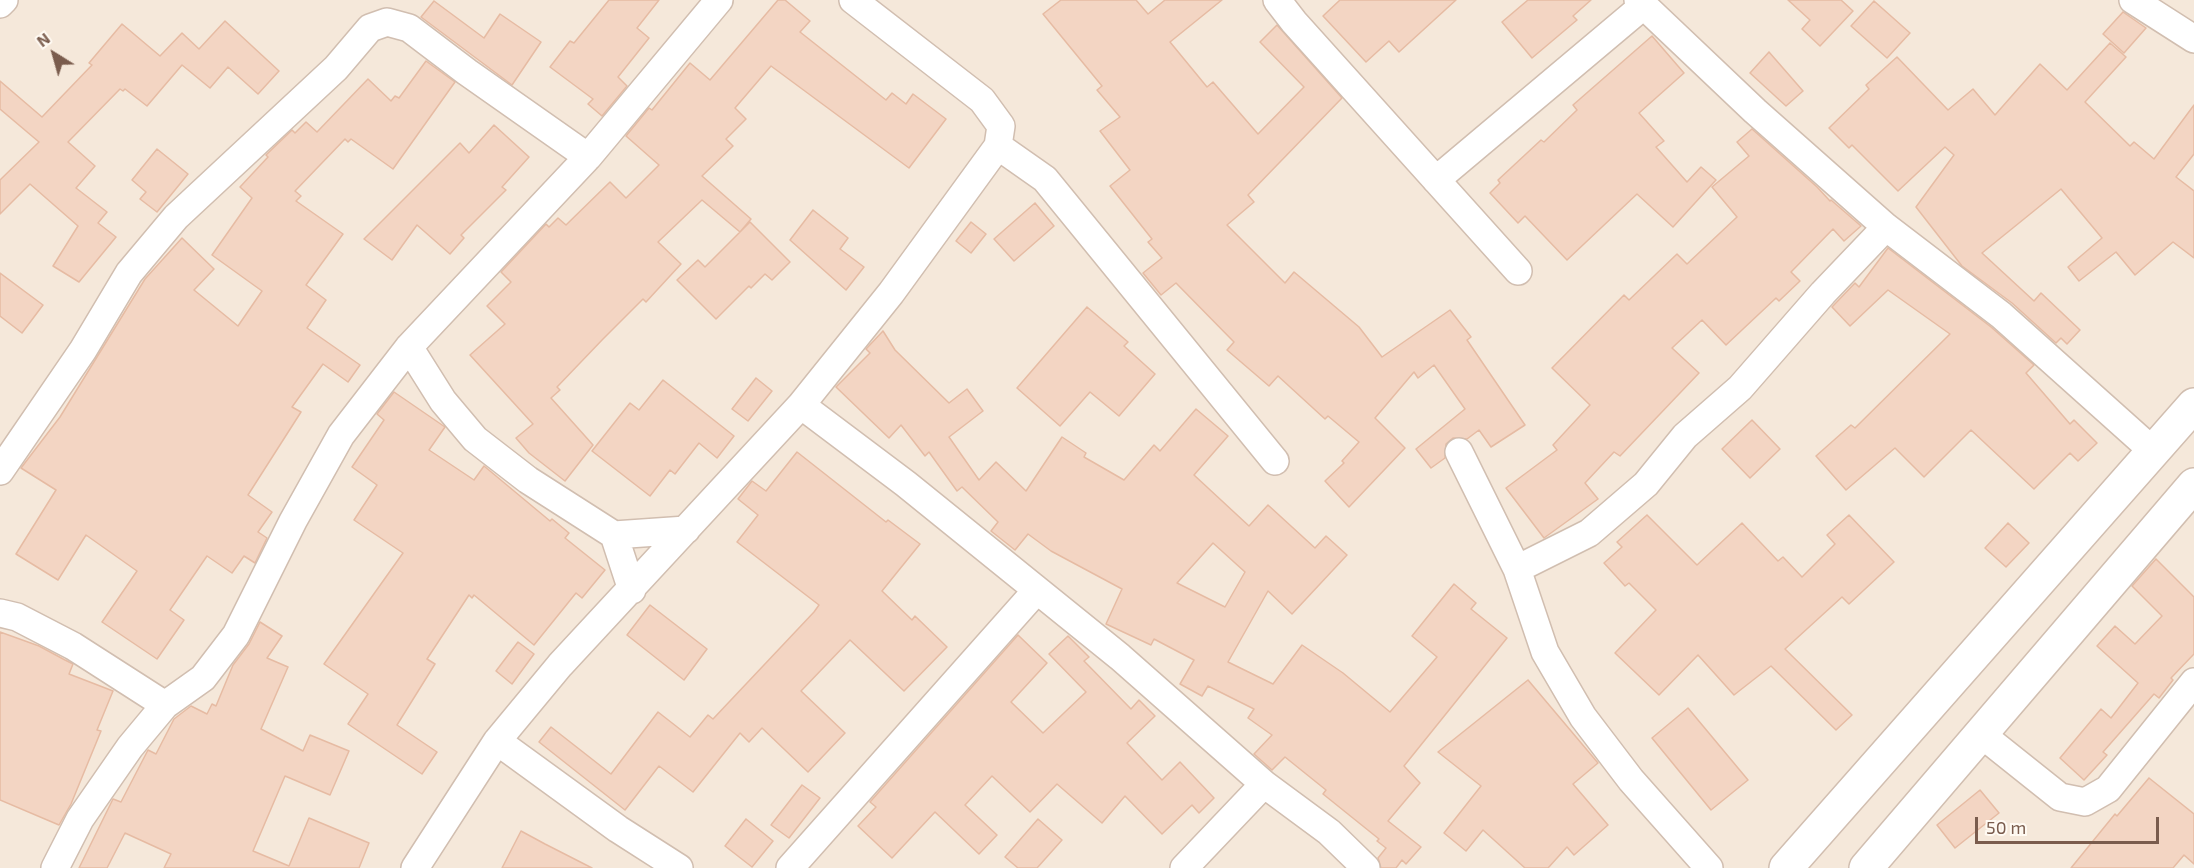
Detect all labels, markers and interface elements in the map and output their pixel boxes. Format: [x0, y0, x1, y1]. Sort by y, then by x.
north arrow [24, 24, 84, 84]
text: N [33, 28, 53, 50]
scale bar [1978, 805, 2162, 843]
text: 50 m [1986, 816, 2026, 838]

